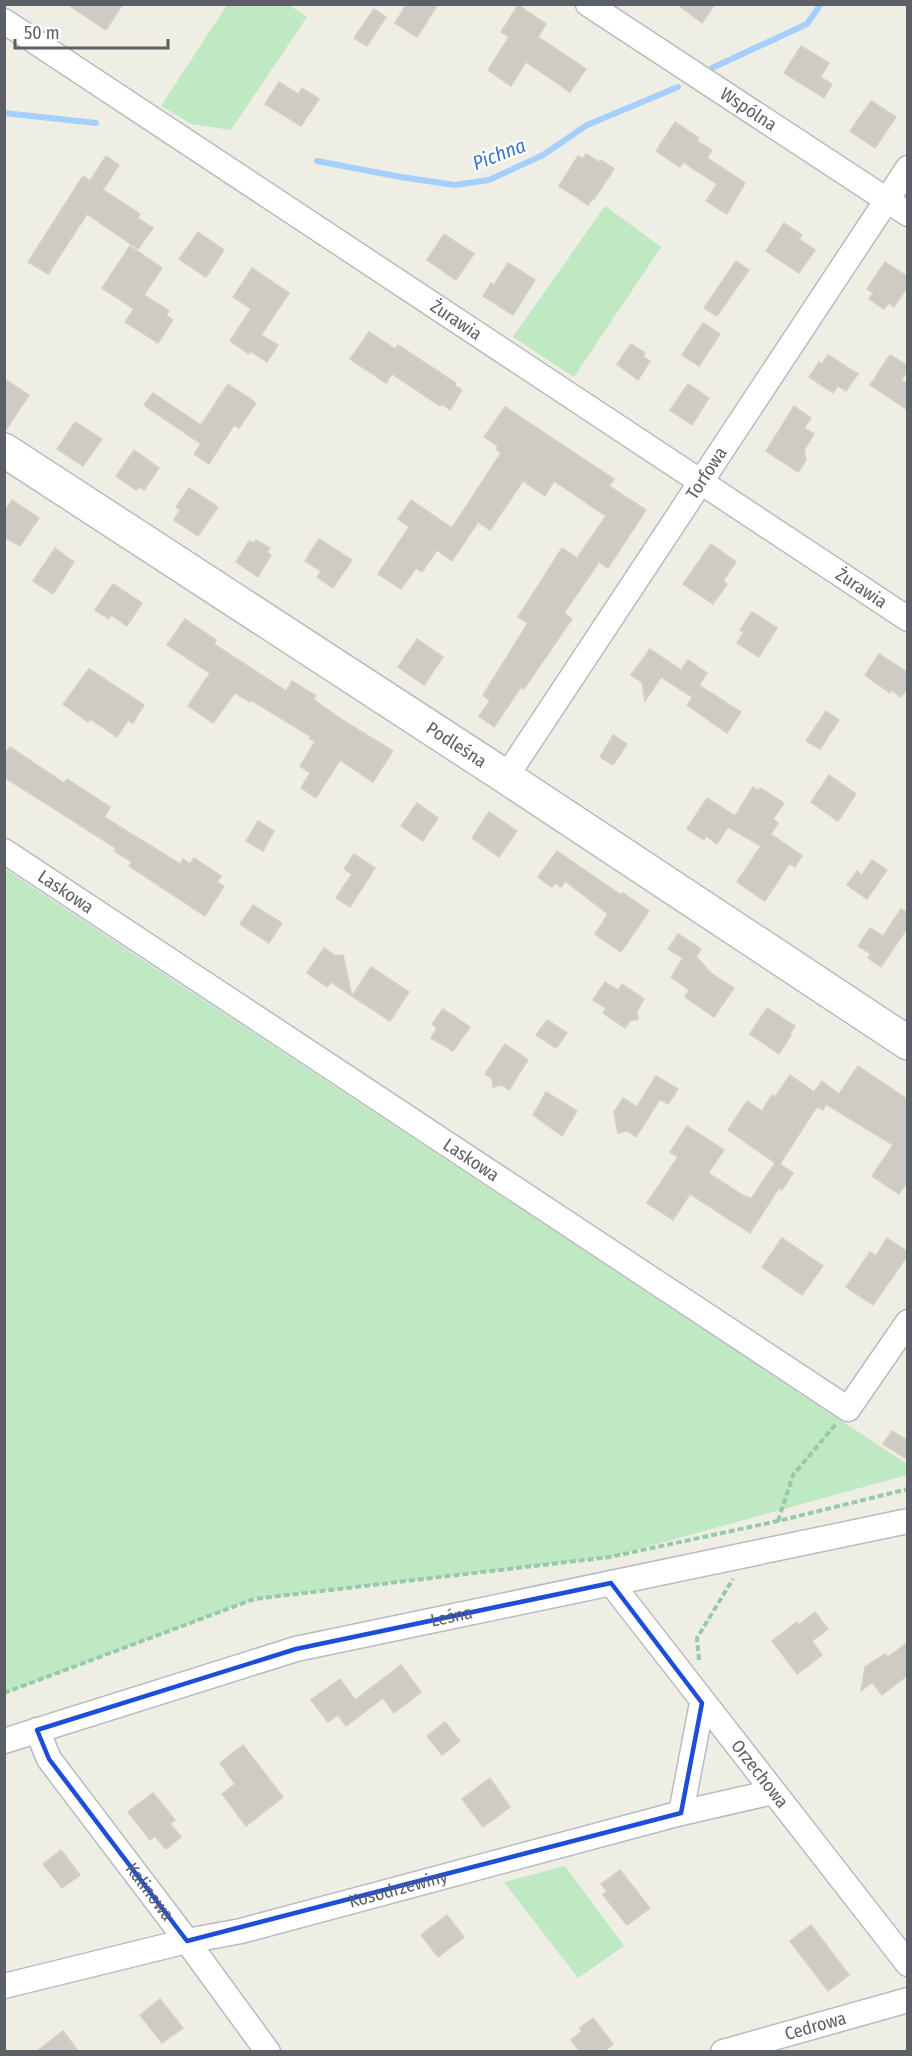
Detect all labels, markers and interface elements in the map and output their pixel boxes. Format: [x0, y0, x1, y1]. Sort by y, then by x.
scale bar [15, 12, 168, 50]
text: 50 m [24, 22, 60, 44]
street label: Wspólna [716, 83, 781, 136]
water label: Pichna [469, 133, 529, 175]
street label: Żurawia [426, 295, 486, 345]
street label: Torfowa [681, 443, 732, 504]
street label: Żurawia [831, 563, 891, 613]
street label: Podleśna [422, 717, 491, 772]
street label: Laskowa [34, 865, 98, 918]
street label: Laskowa [439, 1133, 503, 1186]
street label: Leśna [428, 1601, 475, 1632]
street label: Orzechowa [726, 1735, 793, 1812]
street label: Kalinowa [121, 1859, 179, 1925]
street label: Kosodrzewiny [346, 1865, 450, 1913]
street label: Cedrowa [782, 2007, 849, 2045]

